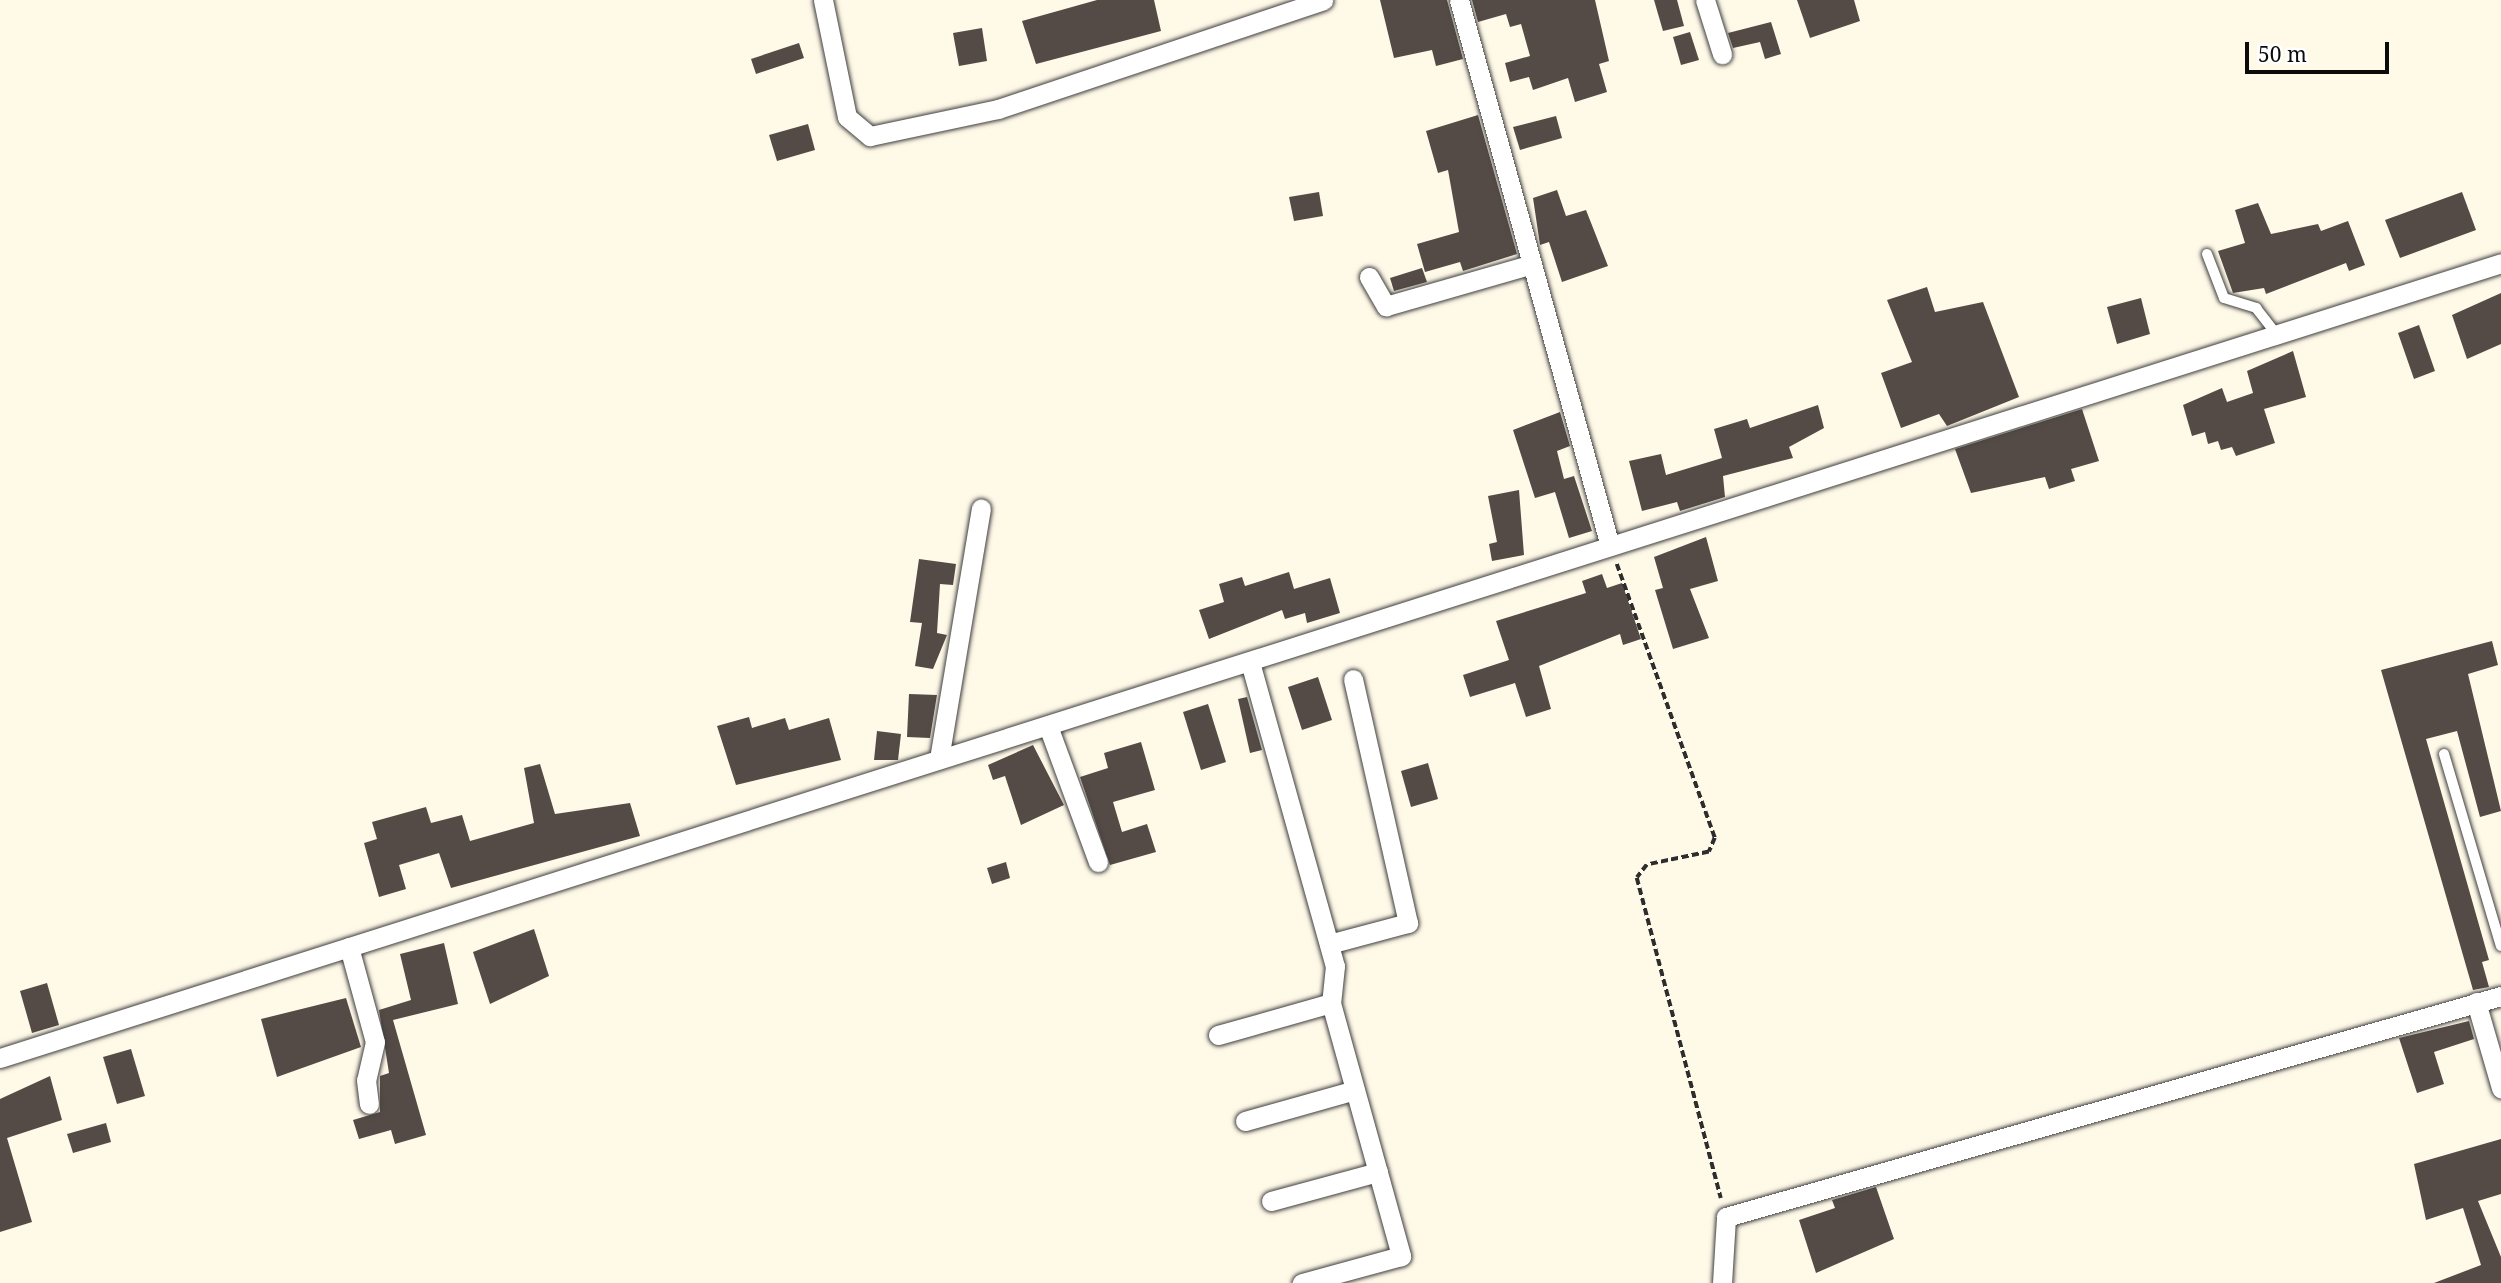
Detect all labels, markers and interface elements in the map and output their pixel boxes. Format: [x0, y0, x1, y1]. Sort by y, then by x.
scale bar [2249, 28, 2392, 72]
text: 50 m [2258, 40, 2307, 68]

